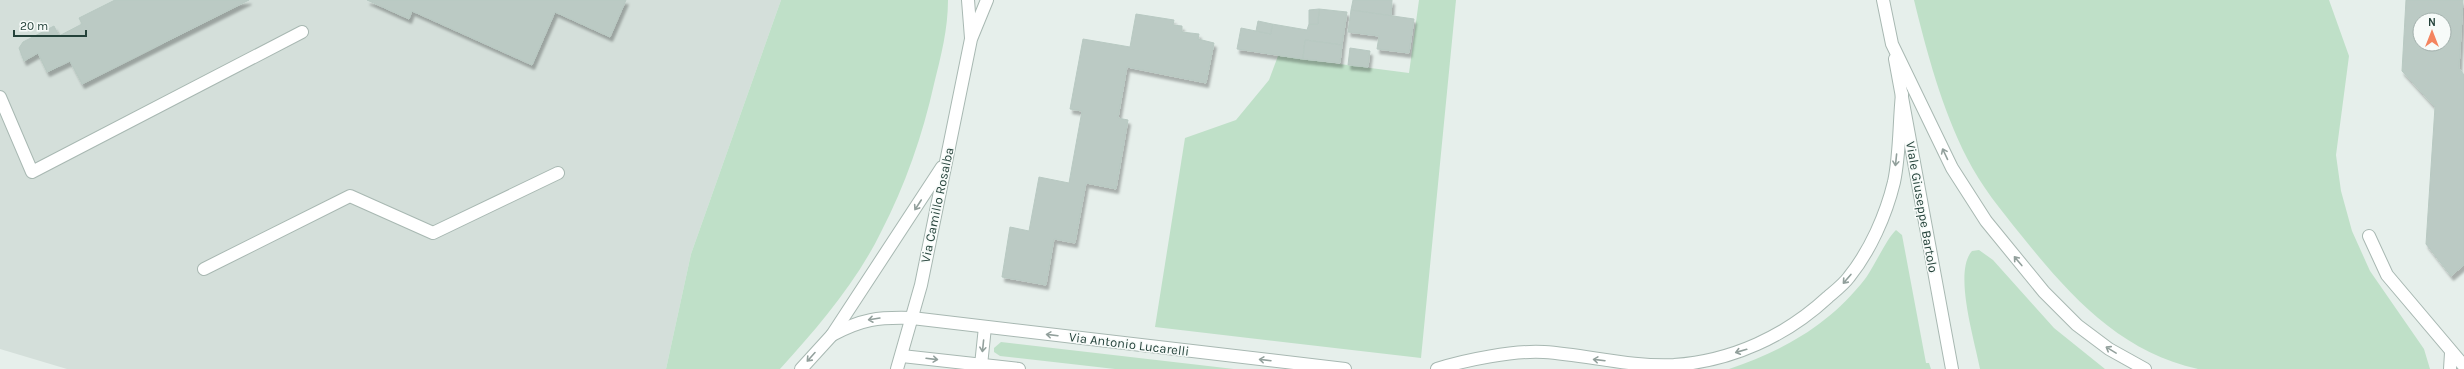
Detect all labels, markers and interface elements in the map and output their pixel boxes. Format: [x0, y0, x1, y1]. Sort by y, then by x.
scale bar [14, 12, 86, 38]
north arrow [2412, 12, 2452, 52]
text: N [2428, 16, 2436, 29]
text: 20 m [20, 19, 48, 33]
street label: Viale Giuseppe Bartolo [1903, 140, 1941, 274]
street label: Via Camillo Rosalba [917, 146, 957, 264]
one-way arrow [1941, 148, 1948, 160]
one-way arrow [1892, 153, 1900, 166]
one-way arrow [913, 199, 921, 211]
one-way arrow [2014, 255, 2023, 266]
one-way arrow [1842, 273, 1851, 284]
one-way arrow [868, 315, 881, 323]
street label: Via Antonio Lucarelli [1068, 329, 1190, 359]
one-way arrow [1046, 331, 1059, 339]
one-way arrow [979, 339, 987, 352]
one-way arrow [2105, 346, 2117, 354]
one-way arrow [1734, 348, 1747, 355]
one-way arrow [807, 352, 816, 363]
one-way arrow [925, 355, 938, 363]
one-way arrow [1259, 356, 1272, 364]
one-way arrow [1593, 356, 1606, 363]

